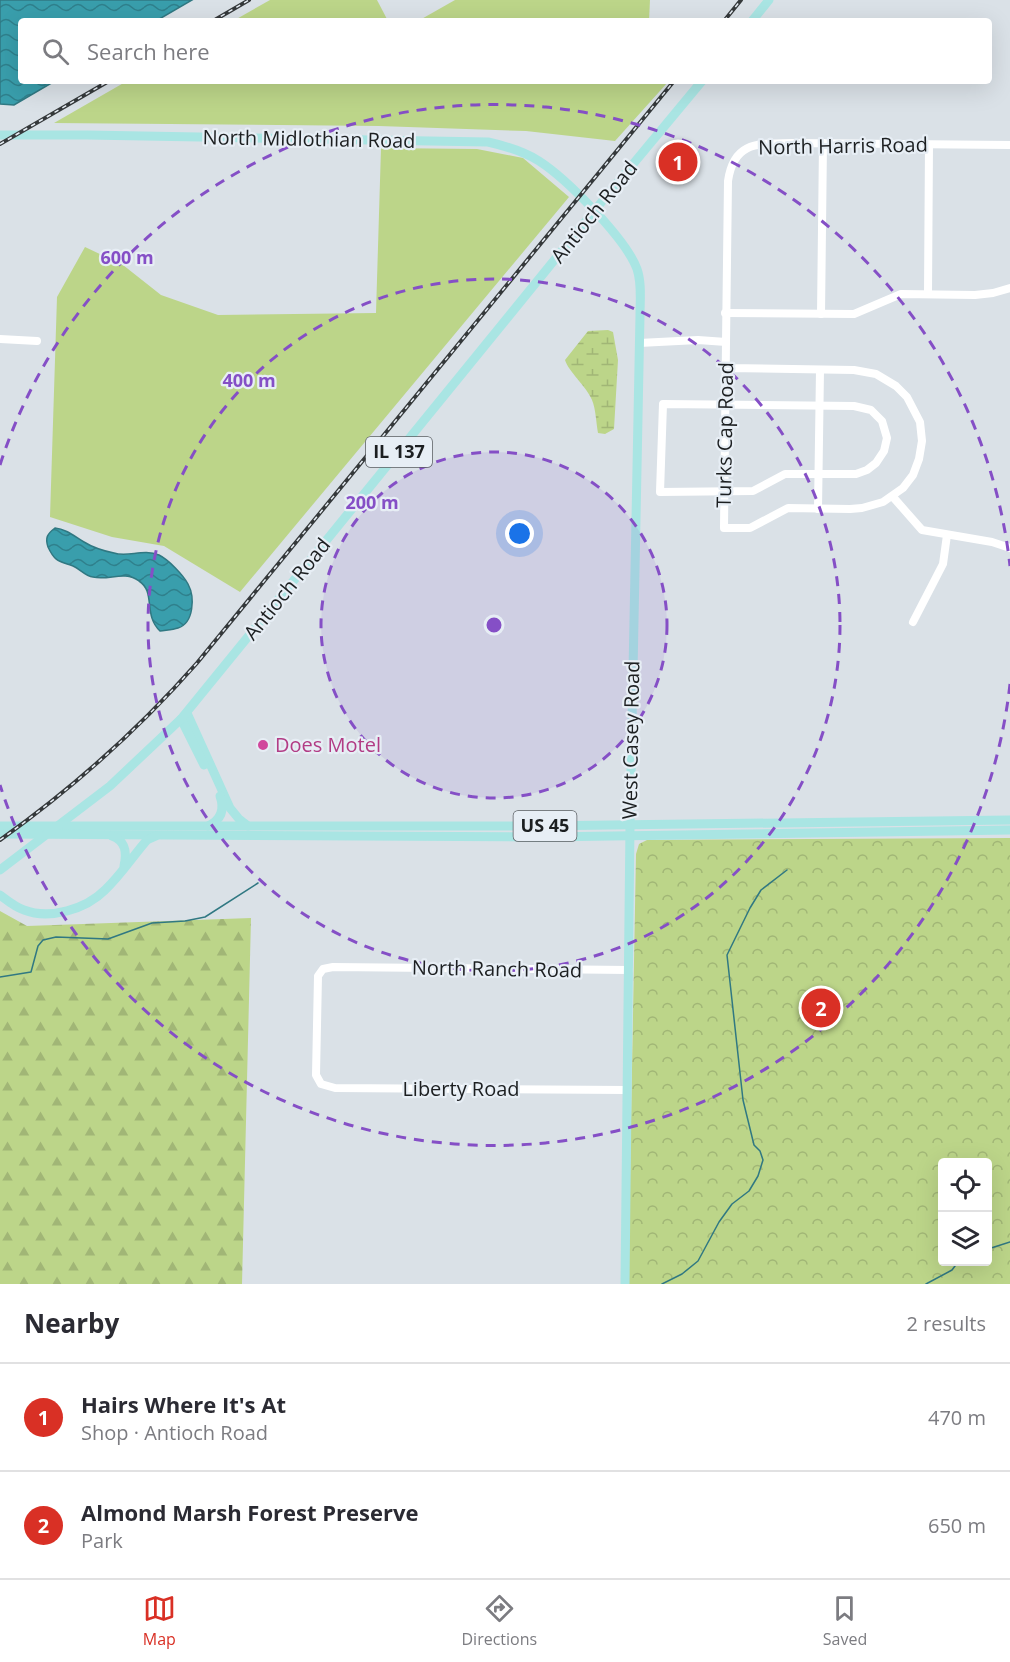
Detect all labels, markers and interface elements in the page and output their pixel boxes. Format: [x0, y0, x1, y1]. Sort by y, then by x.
search box [18, 18, 992, 84]
icon: search [39, 35, 72, 68]
text: Search here [87, 36, 210, 66]
street label: North Midlothian Road [202, 123, 416, 154]
street label: North Harris Road [758, 131, 928, 160]
pin: 1 [658, 140, 698, 184]
street label: Antioch Road [544, 155, 643, 268]
text: 600 m [100, 245, 154, 269]
street label: Turks Cap Road [710, 362, 739, 508]
text: 400 m [222, 368, 276, 392]
road number: IL 137 [366, 437, 432, 467]
text: 200 m [345, 490, 399, 514]
your location [505, 519, 534, 548]
street label: Antioch Road [237, 532, 336, 645]
centre of rings [484, 615, 504, 635]
street label: West Casey Road [616, 660, 645, 820]
place label: Does Motel [275, 731, 381, 758]
marker: Does Motel [256, 738, 270, 752]
road number: US 45 [514, 811, 576, 841]
street label: North Ranch Road [412, 954, 582, 983]
pin: 2 [802, 986, 840, 1030]
street label: Liberty Road [402, 1075, 520, 1102]
map controls [938, 1158, 992, 1266]
button: locate [938, 1158, 992, 1212]
button: layers [938, 1212, 992, 1266]
text: Nearby [24, 1305, 119, 1341]
text: 2 results [906, 1310, 986, 1337]
text: Hairs Where It's At [81, 1389, 286, 1419]
text: 1 [38, 1404, 49, 1431]
text: 470 m [928, 1404, 986, 1431]
text: Shop · Antioch Road [81, 1419, 268, 1446]
text: Almond Marsh Forest Preserve [81, 1497, 418, 1527]
text: 2 [38, 1512, 49, 1539]
text: 650 m [928, 1512, 986, 1539]
text: Park [81, 1527, 123, 1554]
tab: Map [143, 1592, 176, 1650]
tab: Directions [461, 1592, 537, 1650]
tab: Saved [823, 1592, 867, 1650]

